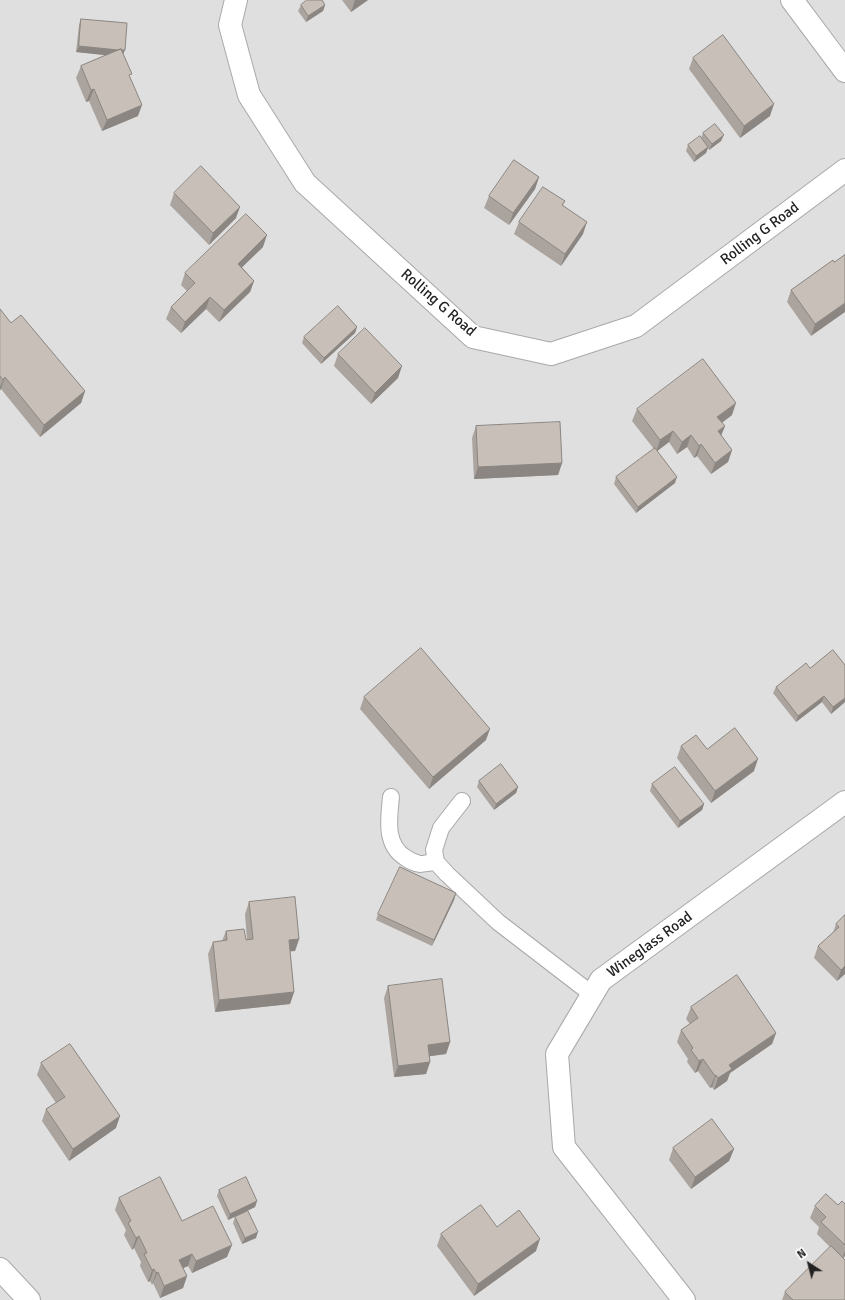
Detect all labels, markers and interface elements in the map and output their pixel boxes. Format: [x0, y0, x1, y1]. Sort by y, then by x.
street label: Rolling G Road [717, 199, 803, 269]
street label: Rolling G Road [397, 265, 479, 341]
street label: Wineglass Road [604, 908, 696, 982]
north arrow [789, 1244, 829, 1284]
text: N [795, 1246, 809, 1261]

